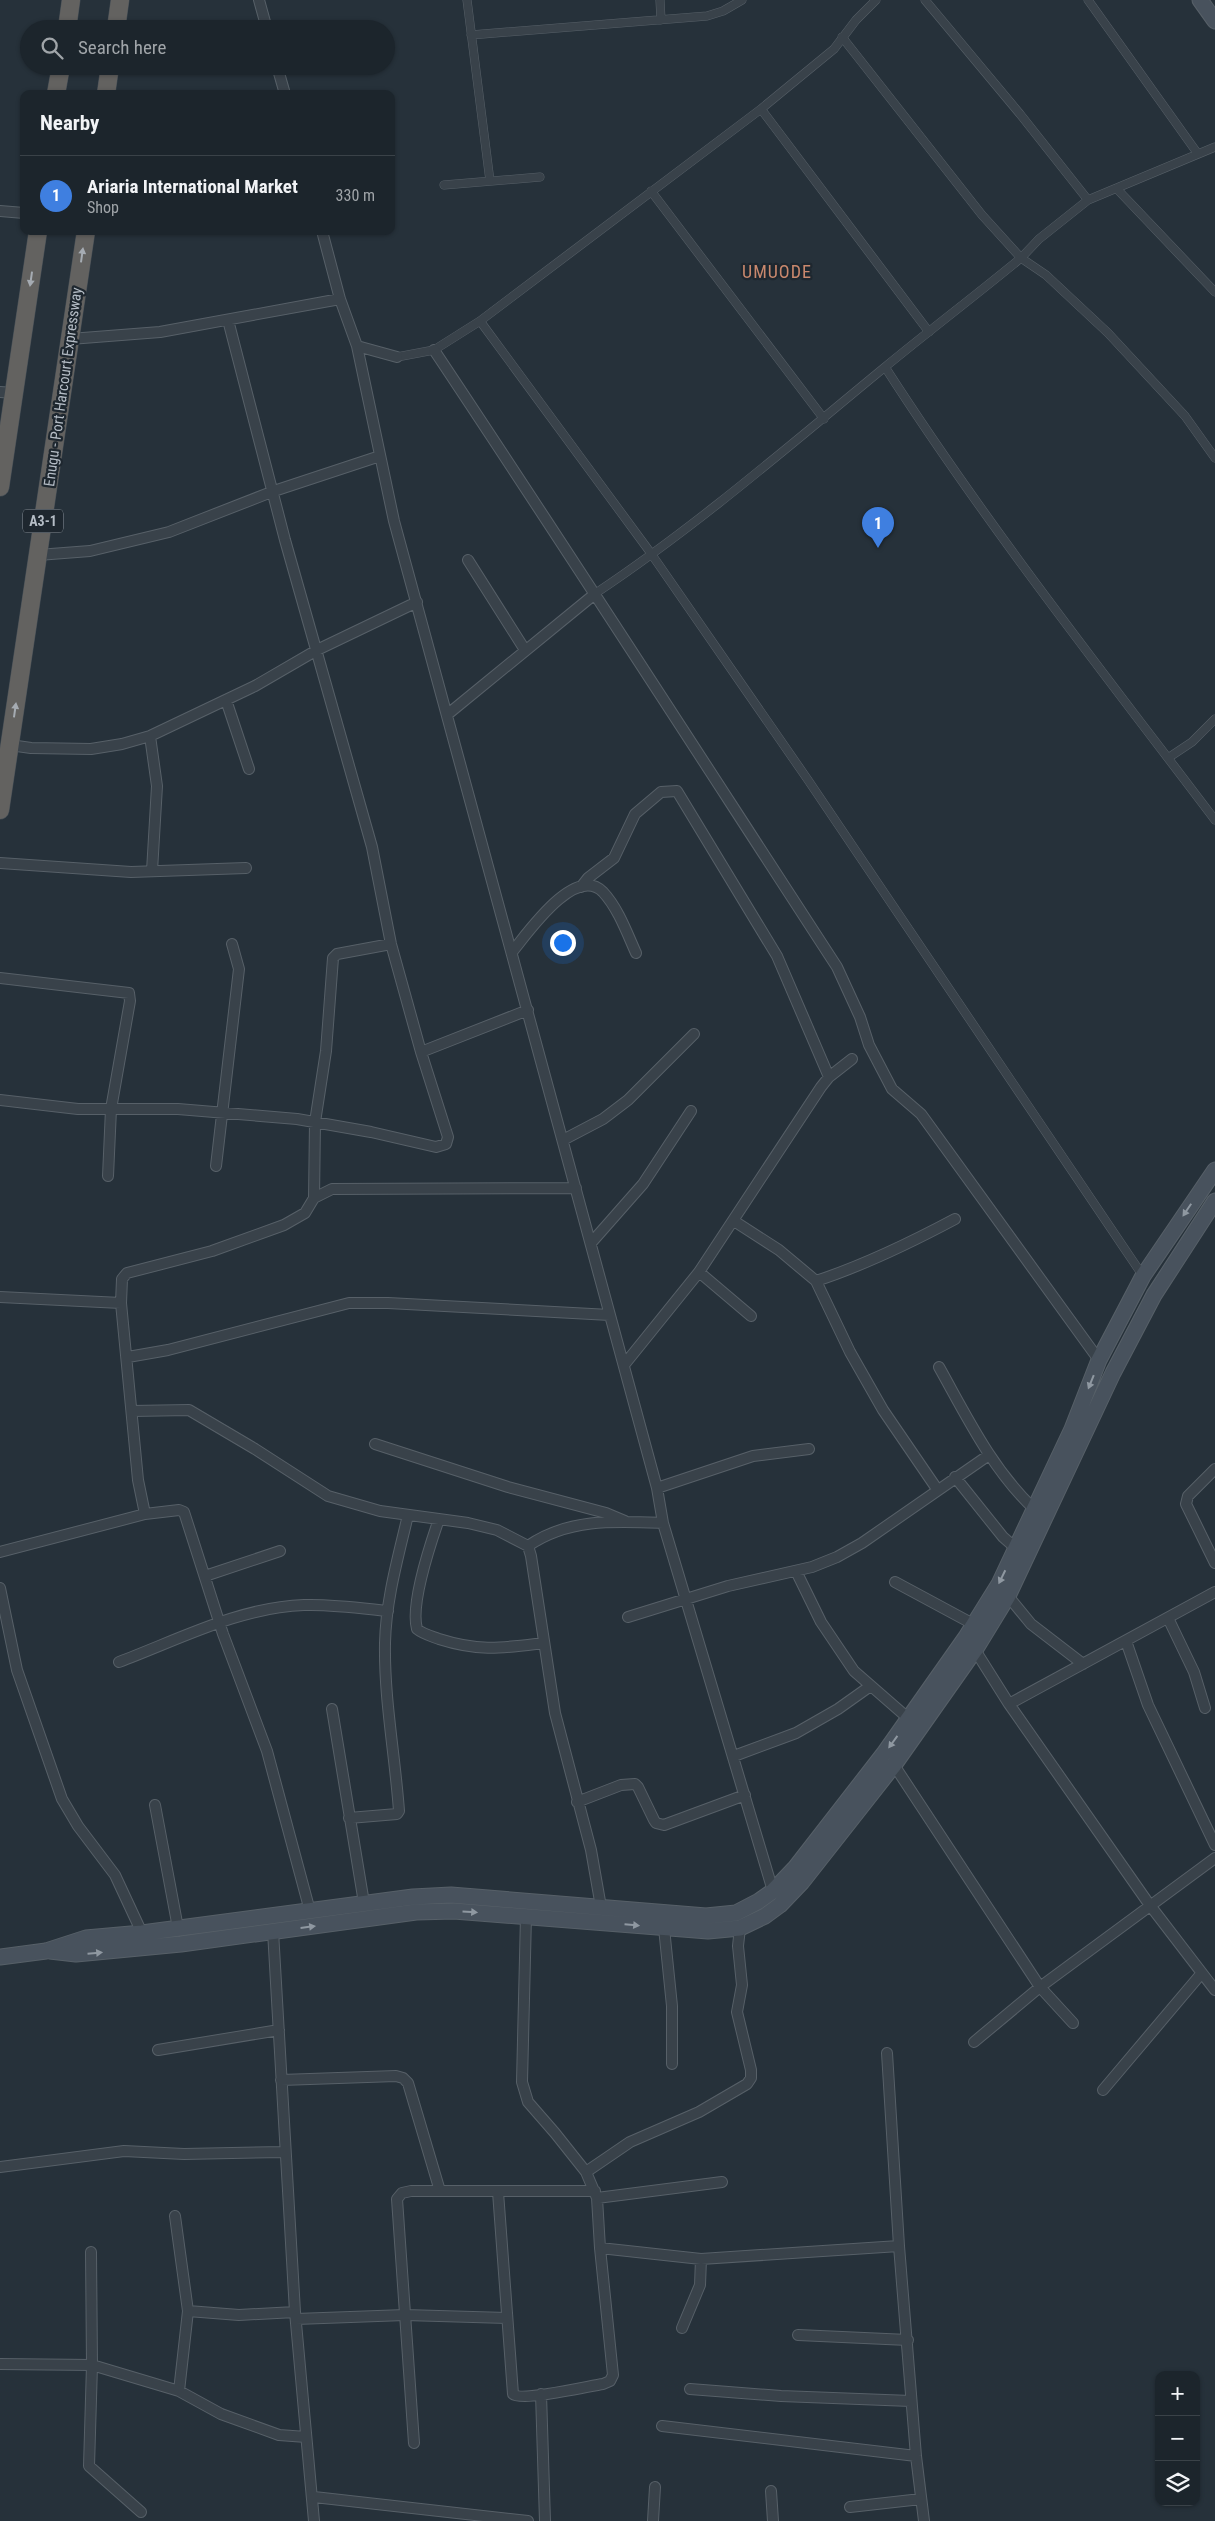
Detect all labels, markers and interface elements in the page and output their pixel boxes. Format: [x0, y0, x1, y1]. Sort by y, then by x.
search box [20, 20, 395, 75]
icon: search [38, 34, 66, 62]
text: Search here [78, 36, 166, 59]
text: Nearby [40, 111, 99, 135]
text: Ariaria International Market [87, 175, 298, 198]
text: 1 [52, 186, 60, 205]
text: 330 m [336, 186, 375, 205]
text: Shop [87, 198, 119, 217]
one-way arrow [79, 247, 87, 263]
district label: UMUODE [742, 261, 812, 282]
one-way arrow [27, 272, 35, 288]
street label: Enugu - Port Harcourt Expressway [40, 286, 86, 488]
pin: 1 [862, 507, 894, 548]
road number: A3-1 [23, 510, 63, 532]
one-way arrow [11, 702, 19, 718]
your location [550, 930, 576, 956]
one-way arrow [1182, 1203, 1192, 1217]
one-way arrow [1086, 1375, 1094, 1389]
one-way arrow [998, 1570, 1006, 1585]
one-way arrow [888, 1735, 898, 1749]
one-way arrow [462, 1908, 478, 1916]
one-way arrow [624, 1921, 640, 1929]
one-way arrow [301, 1923, 317, 1931]
one-way arrow [87, 1949, 103, 1957]
map controls [1155, 2371, 1200, 2506]
button: + [1155, 2371, 1200, 2416]
button: − [1155, 2416, 1200, 2461]
button: layers [1155, 2461, 1200, 2506]

